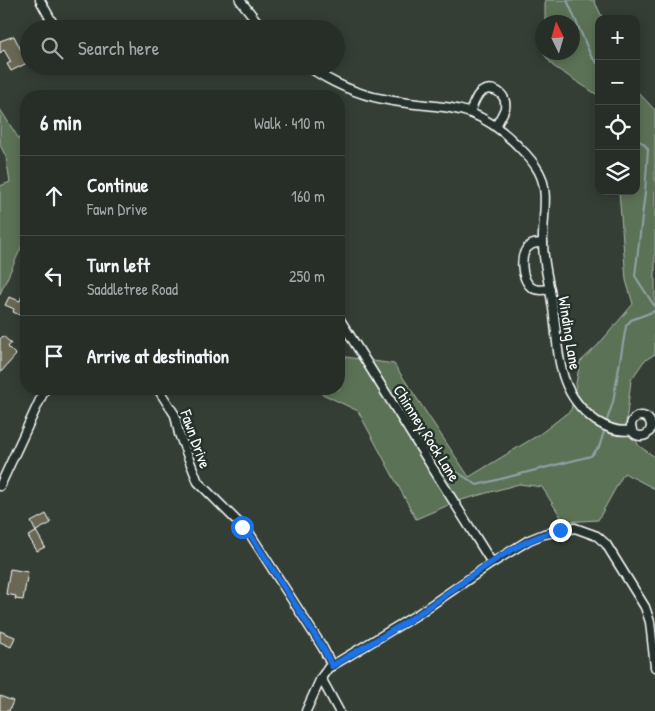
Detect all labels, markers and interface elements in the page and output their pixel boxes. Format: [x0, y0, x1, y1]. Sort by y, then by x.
north arrow [535, 15, 580, 60]
map controls [595, 15, 640, 195]
button: + [595, 15, 640, 60]
search box [20, 20, 345, 75]
icon: search [38, 34, 66, 62]
text: Search here [78, 35, 159, 61]
button: − [595, 60, 640, 105]
button: locate [595, 105, 640, 150]
text: 6 min [40, 108, 82, 137]
text: Walk · 410 m [254, 112, 325, 134]
button: layers [595, 150, 640, 195]
text: Continue [87, 172, 148, 198]
icon: ahead [40, 182, 68, 210]
text: 160 m [291, 185, 325, 207]
text: Fawn Drive [87, 198, 148, 220]
text: Turn left [87, 252, 150, 278]
icon: left [40, 262, 68, 290]
text: 250 m [289, 265, 325, 287]
text: Saddletree Road [87, 278, 178, 300]
street label: Winding Lane [553, 295, 587, 372]
icon: arrive [40, 342, 68, 370]
text: Arrive at destination [87, 343, 229, 369]
street label: Chimney Rock Lane [389, 380, 466, 486]
street label: Fawn Drive [175, 406, 217, 472]
route start [231, 516, 254, 539]
route end [549, 519, 572, 542]

